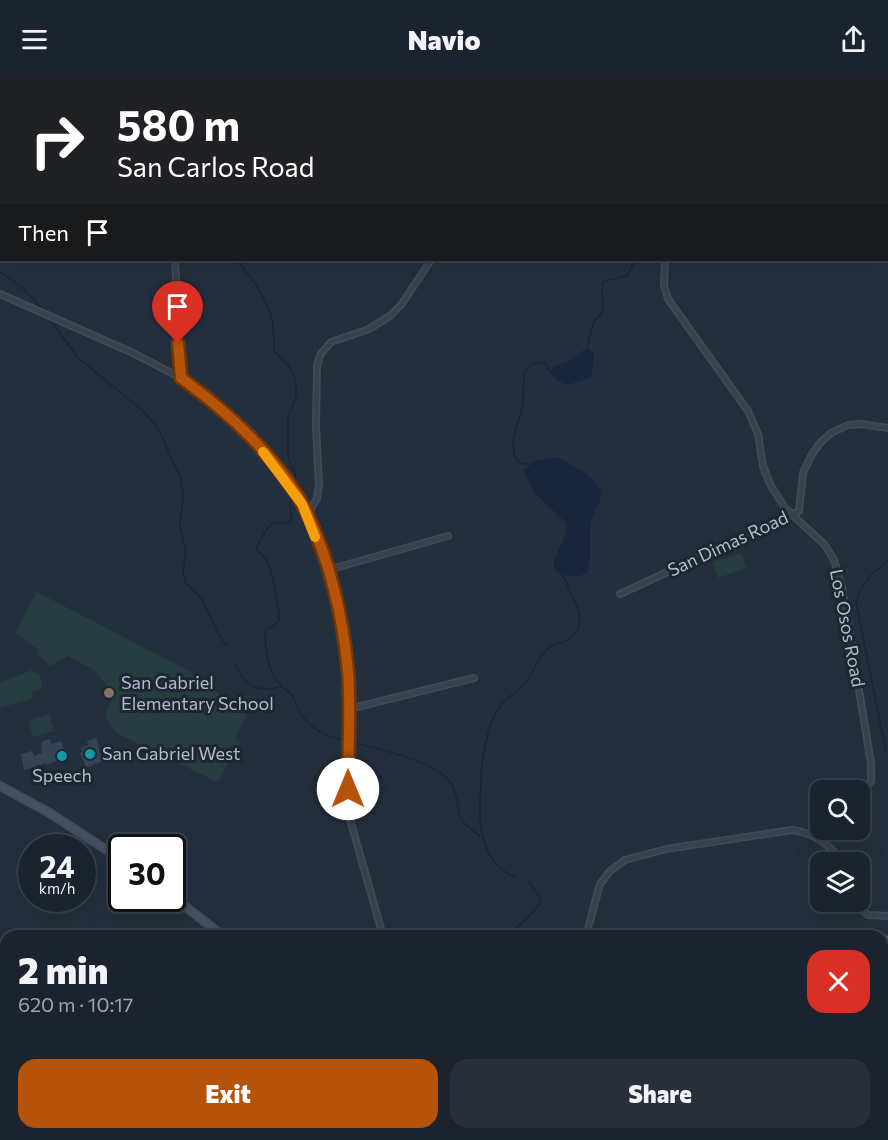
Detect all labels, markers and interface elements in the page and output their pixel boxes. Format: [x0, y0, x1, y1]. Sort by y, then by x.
icon: menu [18, 23, 51, 56]
text: Navio [407, 23, 481, 56]
icon: share [837, 23, 870, 56]
text: 580 m [117, 98, 240, 150]
icon: right [18, 102, 96, 180]
text: San Carlos Road [117, 150, 314, 183]
icon: arrive [81, 216, 114, 249]
text: Then [18, 219, 69, 246]
pin [152, 281, 203, 343]
icon: arrive [161, 290, 194, 323]
street label: San Dimas Road [664, 506, 791, 581]
street label: Los Osos Road [826, 567, 870, 689]
place label: San Gabriel Elementary School [121, 671, 274, 714]
marker: San Gabriel Elementary School [102, 686, 116, 700]
place label: San Gabriel West [102, 742, 240, 764]
marker: San Gabriel West [83, 747, 97, 761]
marker: Speech [55, 749, 69, 763]
position arrow [316, 757, 380, 821]
place label: Speech [32, 764, 92, 786]
map controls [810, 780, 870, 912]
button: search [810, 780, 870, 840]
speed limit sign: 30 [108, 834, 186, 912]
text: 24 [39, 847, 75, 884]
button: layers [810, 852, 870, 912]
text: km/h [39, 879, 75, 897]
text: 2 min [18, 947, 108, 991]
button: close [807, 950, 870, 1013]
text: 620 m · 10:17 [18, 992, 133, 1016]
button: Exit [18, 1059, 438, 1128]
button: Share [450, 1059, 870, 1128]

